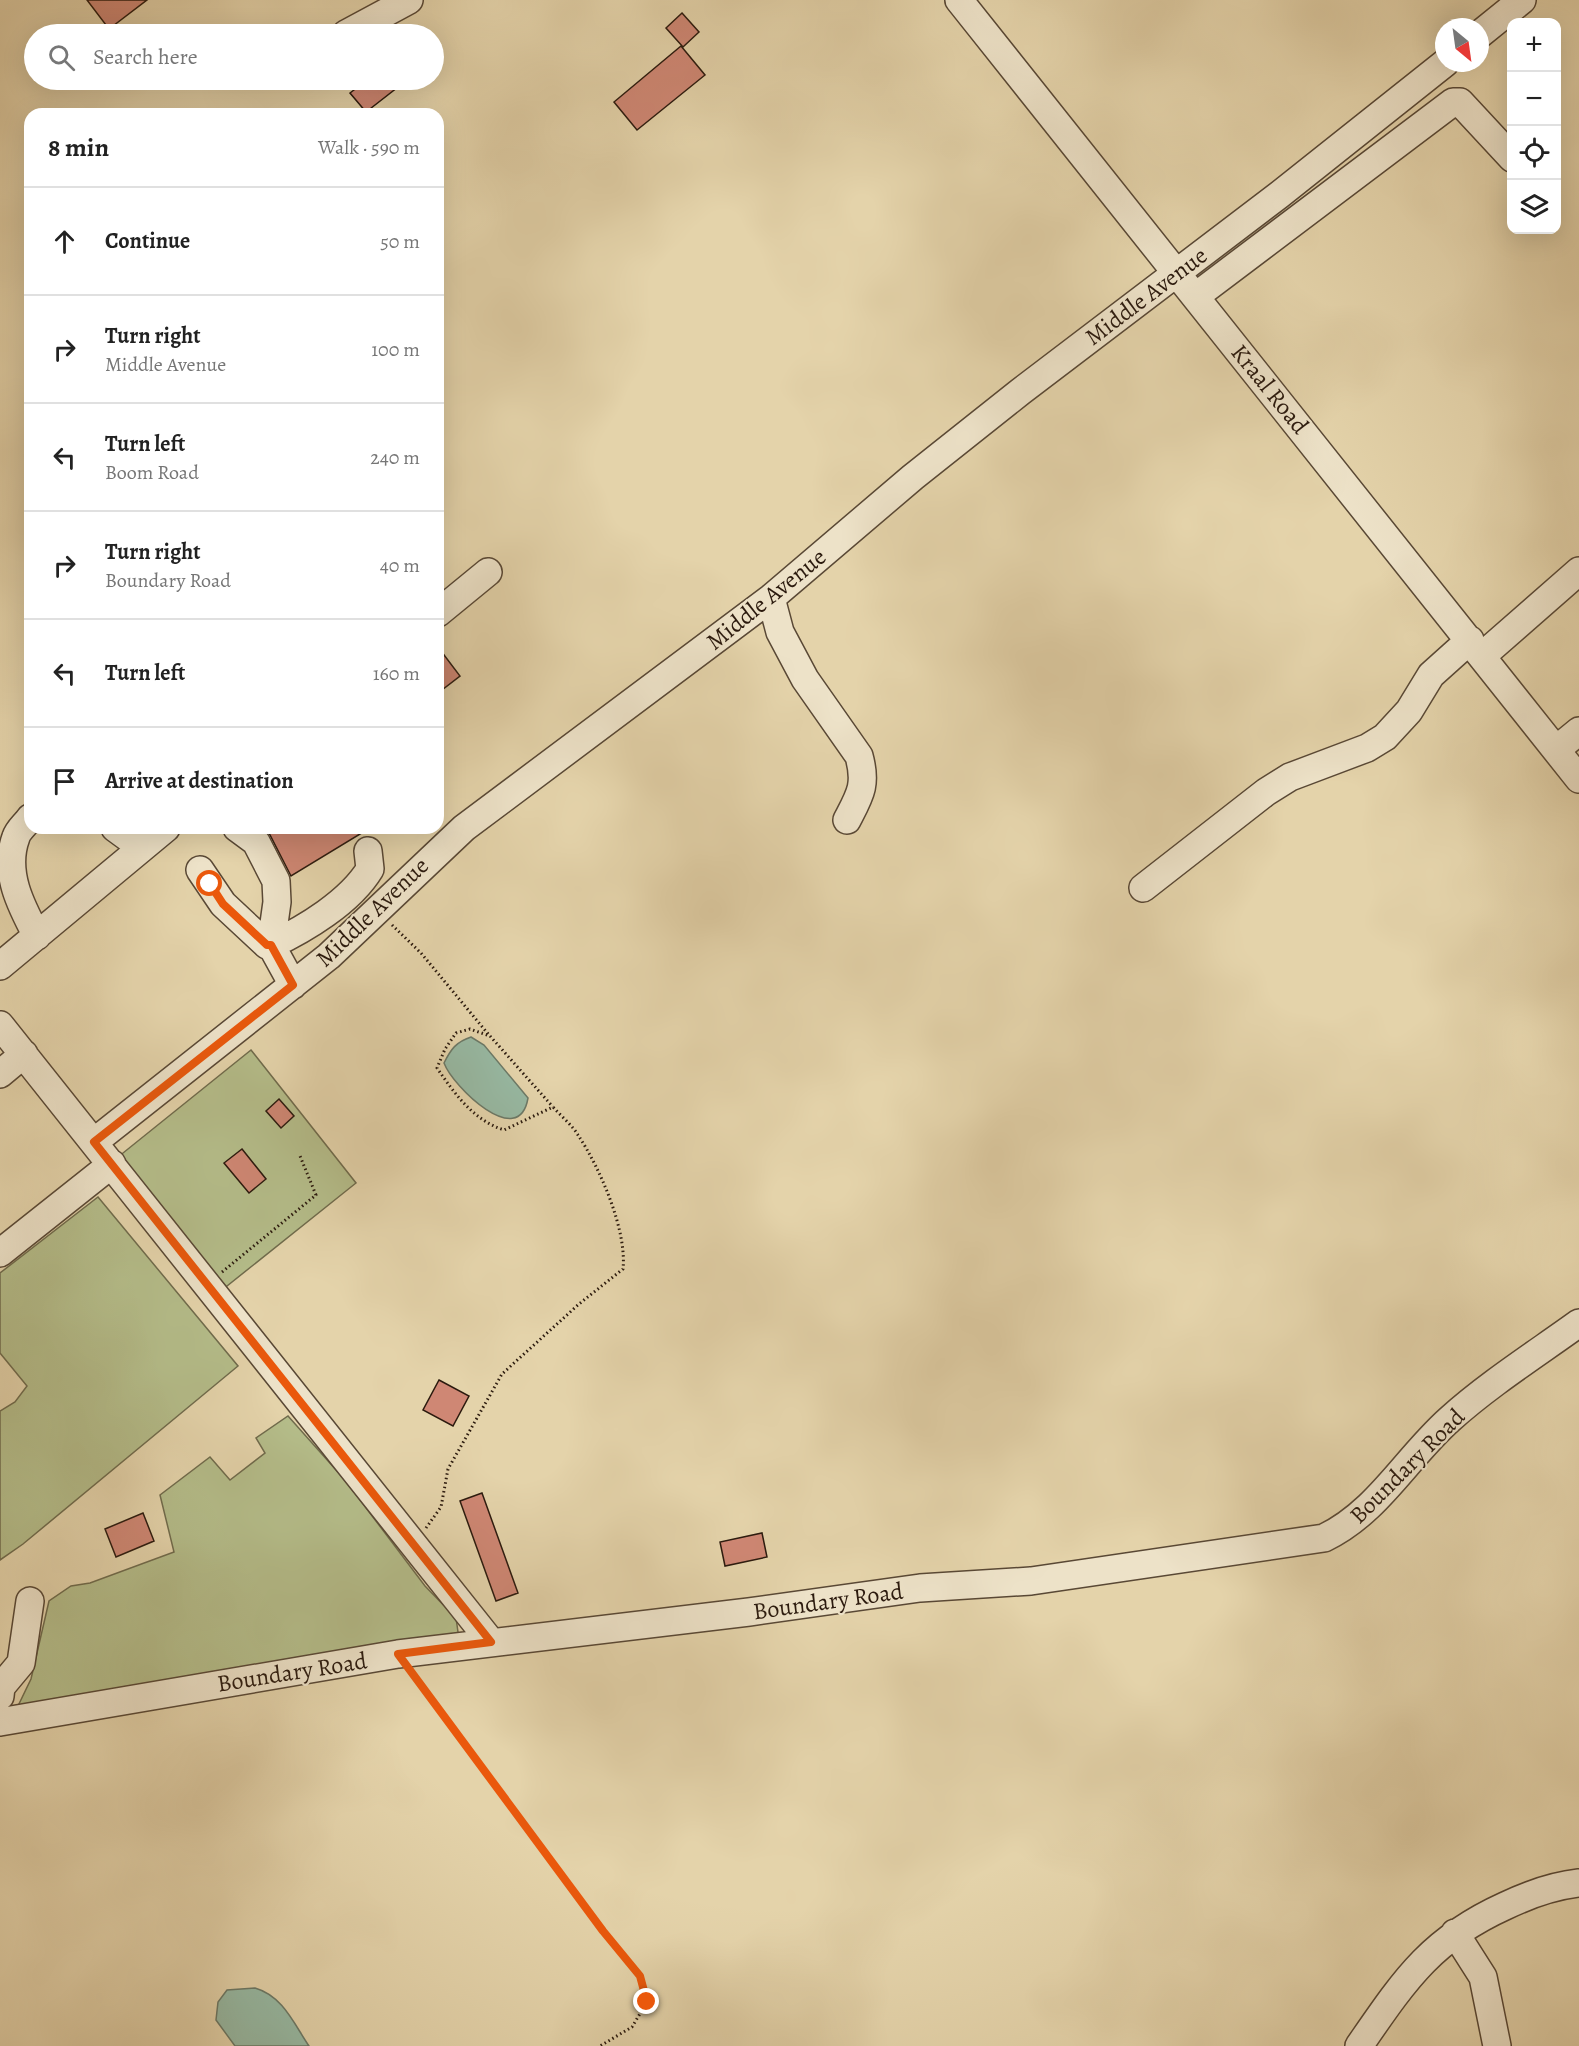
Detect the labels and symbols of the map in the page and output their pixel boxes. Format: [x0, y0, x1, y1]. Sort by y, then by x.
north arrow [1435, 18, 1489, 72]
street label: Middle Avenue [1078, 239, 1214, 353]
street label: Kraal Road [1224, 337, 1316, 441]
street label: Middle Avenue [699, 541, 833, 657]
street label: Middle Avenue [309, 850, 435, 974]
route start [196, 870, 222, 896]
street label: Boundary Road [1342, 1401, 1472, 1531]
street label: Boundary Road [751, 1575, 905, 1627]
street label: Boundary Road [215, 1644, 369, 1700]
route end [633, 1988, 659, 2014]

